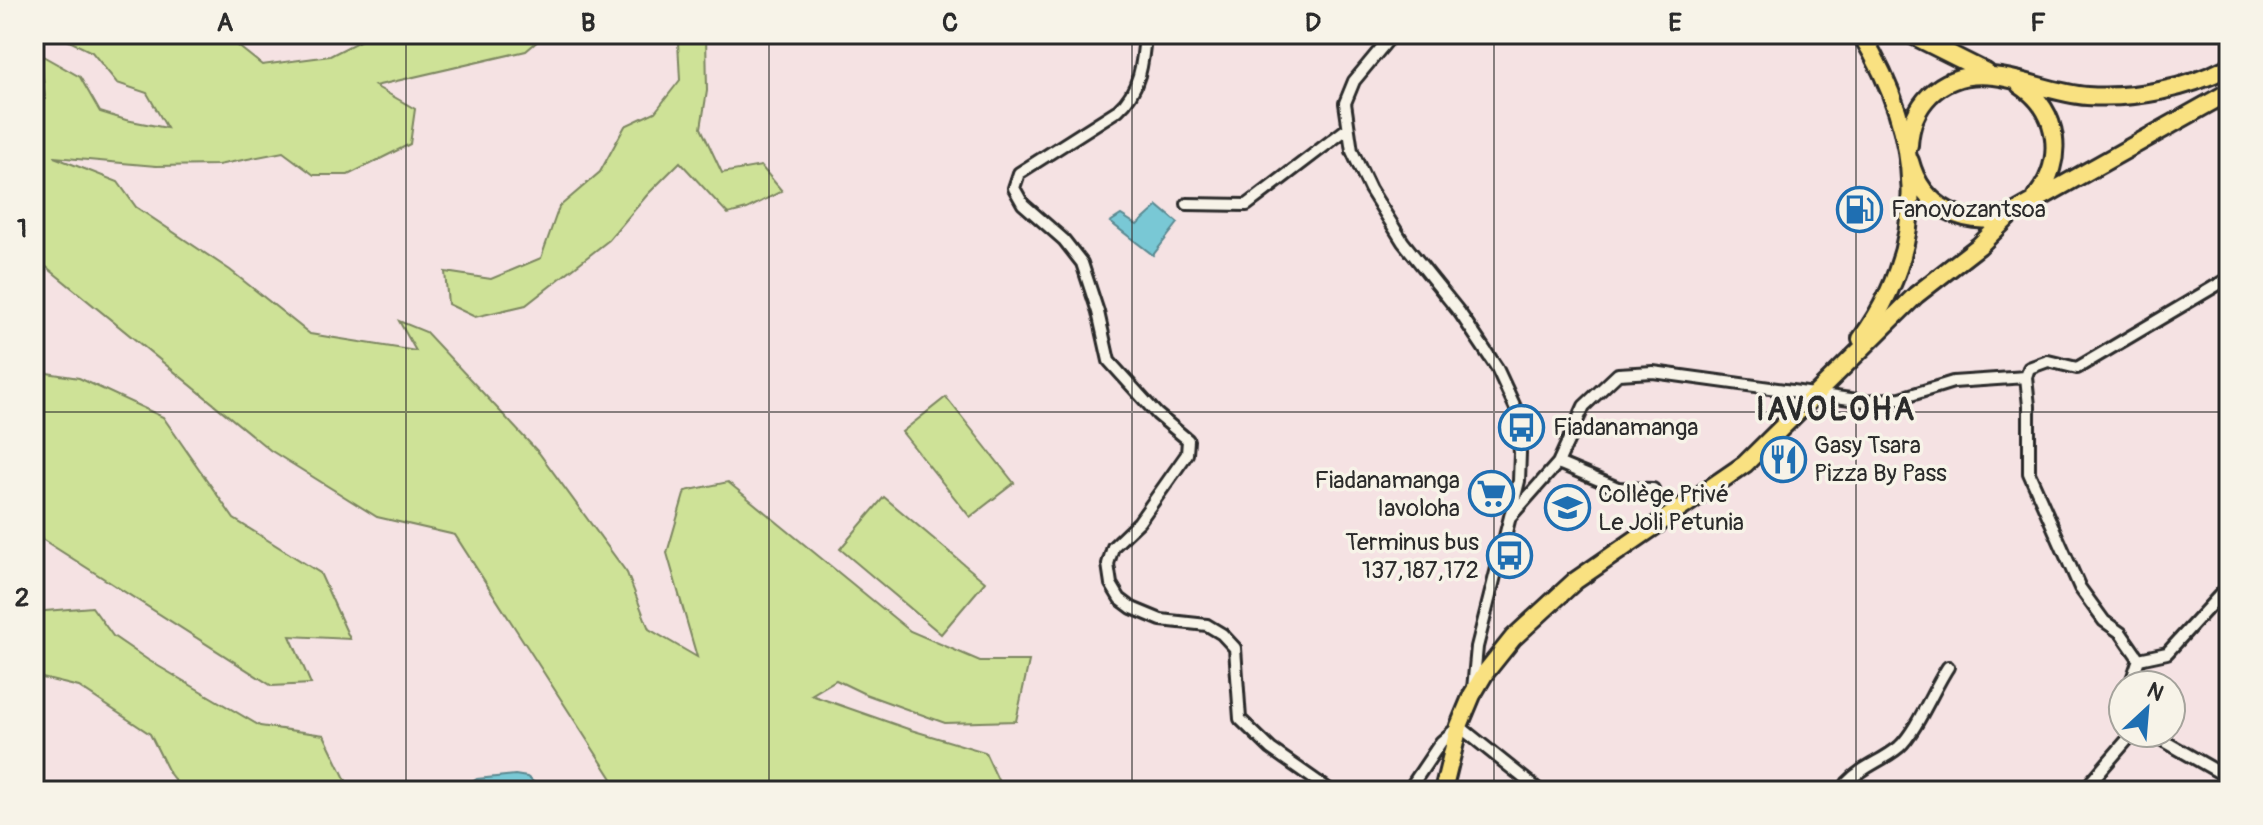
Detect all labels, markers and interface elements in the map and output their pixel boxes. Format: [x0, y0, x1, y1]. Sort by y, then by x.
text: A [217, 7, 234, 39]
text: B [581, 7, 595, 39]
text: C [942, 7, 958, 39]
text: D [1305, 7, 1321, 39]
text: E [1668, 7, 1682, 39]
text: F [2030, 7, 2046, 39]
fuel station icon: Fanovozantsoa [1836, 185, 1884, 233]
place label: Fanovozantsoa [1891, 195, 2046, 224]
text: 1 [17, 213, 27, 245]
district label: IAVOLOHA [1756, 390, 1916, 430]
bus stop icon: Fiadanamanga [1498, 403, 1546, 451]
place label: Fiadanamanga [1553, 413, 1698, 442]
place label: Gasy Tsara Pizza By Pass [1814, 431, 1947, 488]
restaurant icon: Gasy Tsara Pizza By Pass [1759, 435, 1807, 483]
place label: Fiadanamanga Iavoloha [1315, 466, 1460, 523]
supermarket icon: Fiadanamanga Iavoloha [1467, 470, 1515, 518]
place label: Collège Privé Le Joli Petunia [1598, 480, 1744, 537]
school or university icon: Collège Privé Le Joli Petunia [1543, 484, 1591, 532]
place label: Terminus bus 137,187,172 [1345, 528, 1479, 585]
bus stop icon: Terminus bus 137,187,172 [1486, 532, 1534, 580]
text: 2 [15, 582, 29, 614]
north arrow [2107, 669, 2187, 749]
text: N [2143, 676, 2168, 708]

